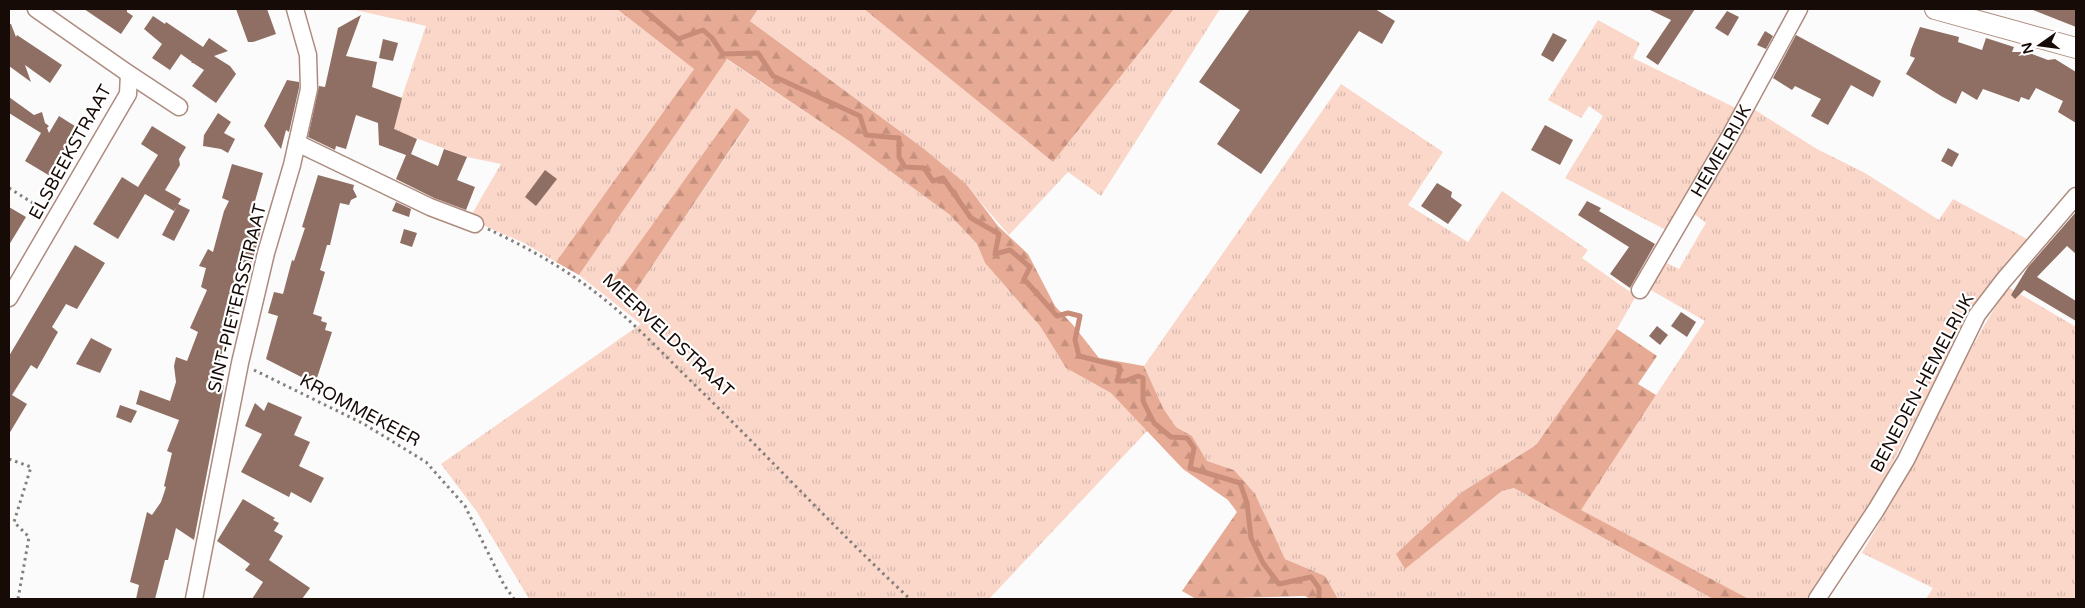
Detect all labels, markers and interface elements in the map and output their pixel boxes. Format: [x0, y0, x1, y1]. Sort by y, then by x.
north arrow [2015, 20, 2065, 70]
text: N [2018, 41, 2037, 56]
street label: ELSBEEKSTRAAT [24, 81, 116, 223]
street label: HEMELRIJK [1686, 101, 1756, 201]
street label: SINT-PIETERSSTRAAT [203, 201, 271, 395]
street label: MEERVELDSTRAAT [598, 268, 738, 402]
street label: BENEDEN-HEMELRIJK [1865, 290, 1979, 476]
street label: KROMMEKEER [296, 369, 424, 451]

